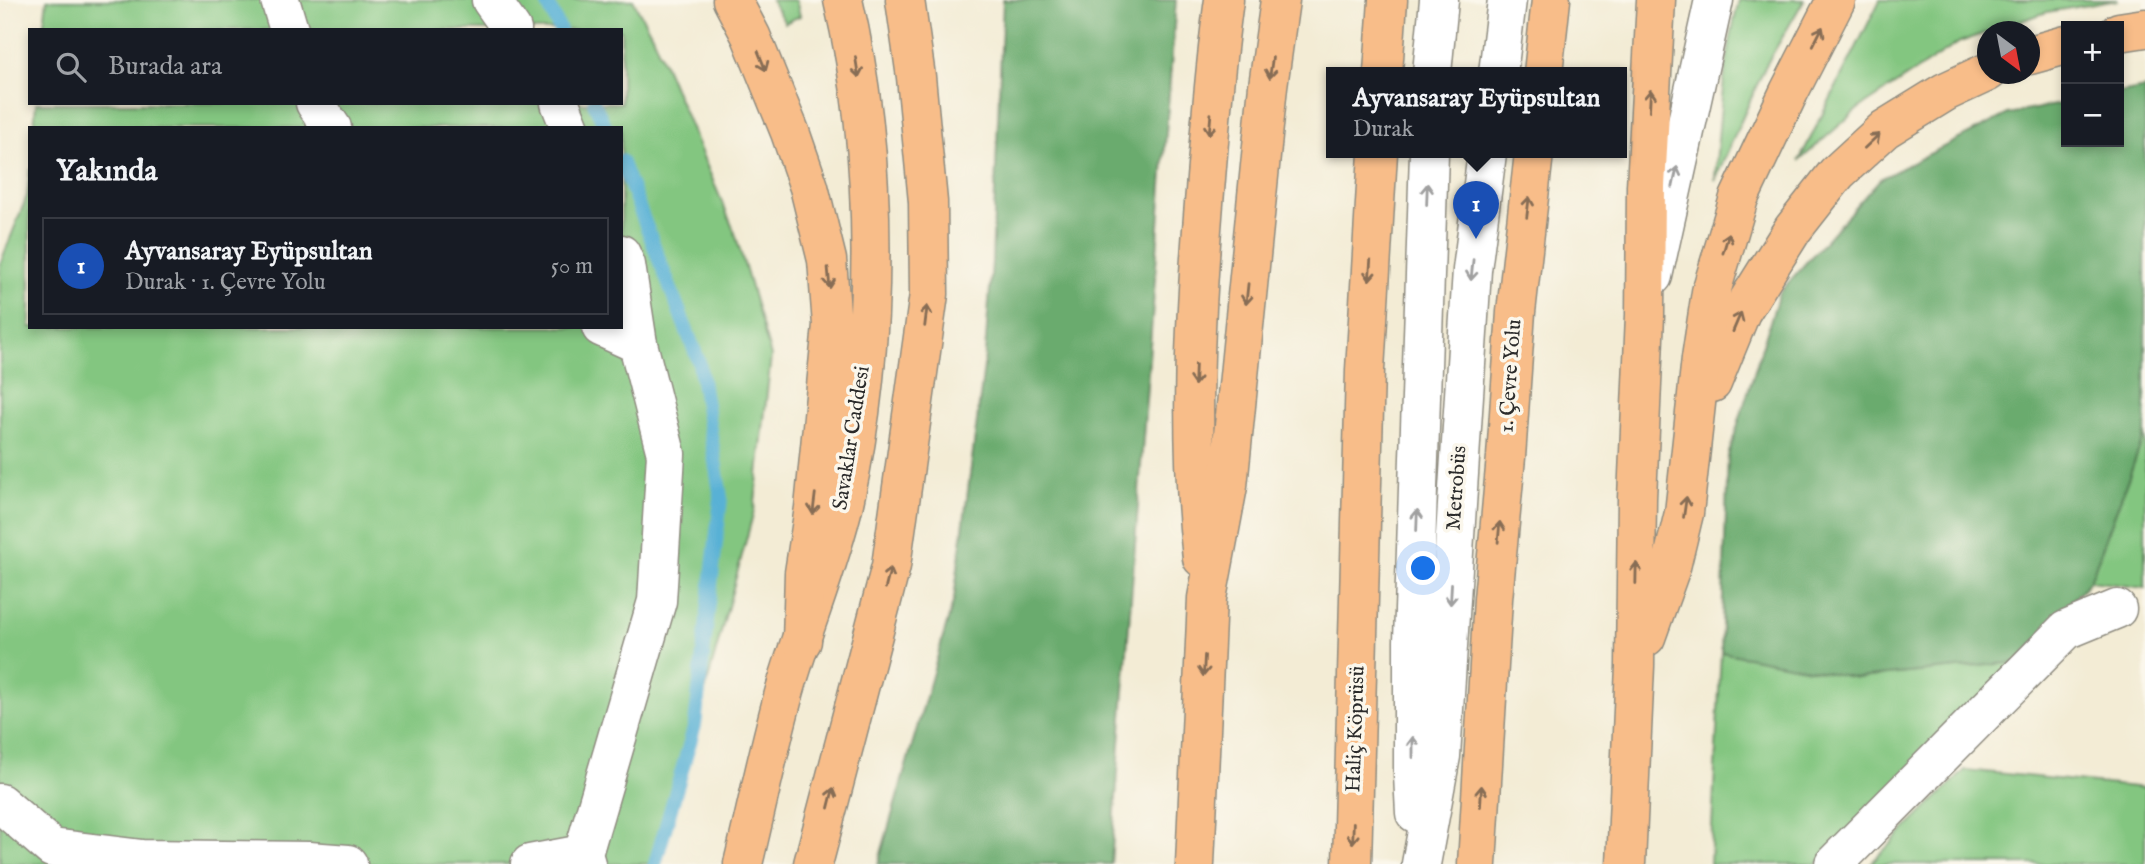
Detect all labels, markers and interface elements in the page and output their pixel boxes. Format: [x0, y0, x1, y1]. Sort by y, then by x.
north arrow [1977, 21, 2040, 84]
map controls [2061, 21, 2124, 147]
button: + [2061, 21, 2124, 84]
one-way arrow [1811, 26, 1825, 46]
search box [28, 28, 623, 105]
icon: search [52, 48, 90, 86]
text: Burada ara [108, 50, 222, 83]
one-way arrow [756, 50, 769, 72]
one-way arrow [851, 55, 864, 78]
one-way arrow [1264, 56, 1277, 78]
popup [1326, 67, 1627, 158]
text: Ayvansaray Eyüpsultan [1353, 82, 1600, 115]
button: − [2061, 84, 2124, 147]
one-way arrow [1644, 89, 1657, 112]
one-way arrow [1203, 112, 1216, 135]
text: Durak [1353, 115, 1414, 144]
one-way arrow [1863, 133, 1881, 149]
text: Yakında [56, 153, 158, 191]
one-way arrow [1669, 166, 1682, 189]
pin: 1 [1453, 181, 1499, 239]
one-way arrow [1421, 183, 1434, 206]
one-way arrow [1521, 197, 1534, 219]
one-way arrow [1720, 233, 1733, 255]
text: Ayvansaray Eyüpsultan [125, 235, 373, 268]
text: 1 [77, 252, 85, 281]
text: 50 m [551, 252, 593, 281]
one-way arrow [1363, 258, 1376, 281]
one-way arrow [1465, 258, 1478, 280]
one-way arrow [823, 266, 836, 289]
text: Durak · 1. Çevre Yolu [125, 268, 326, 297]
one-way arrow [1240, 282, 1253, 305]
one-way arrow [919, 305, 932, 327]
one-way arrow [1731, 312, 1744, 333]
street label: 1. Çevre Yolu [1494, 318, 1528, 434]
street label: Savaklar Caddesi [827, 364, 877, 512]
one-way arrow [1189, 364, 1202, 387]
street label: Metrobüs [1441, 445, 1473, 531]
one-way arrow [808, 493, 821, 515]
one-way arrow [1678, 496, 1691, 519]
one-way arrow [1410, 508, 1423, 531]
one-way arrow [1493, 521, 1506, 543]
your location [1406, 551, 1440, 585]
one-way arrow [1629, 562, 1643, 585]
one-way arrow [882, 567, 895, 589]
one-way arrow [1444, 582, 1457, 605]
one-way arrow [1197, 655, 1210, 678]
street label: Haliç Köprüsü [1340, 665, 1372, 793]
one-way arrow [1406, 736, 1420, 759]
one-way arrow [1474, 785, 1487, 808]
one-way arrow [825, 787, 838, 810]
one-way arrow [1346, 822, 1359, 845]

